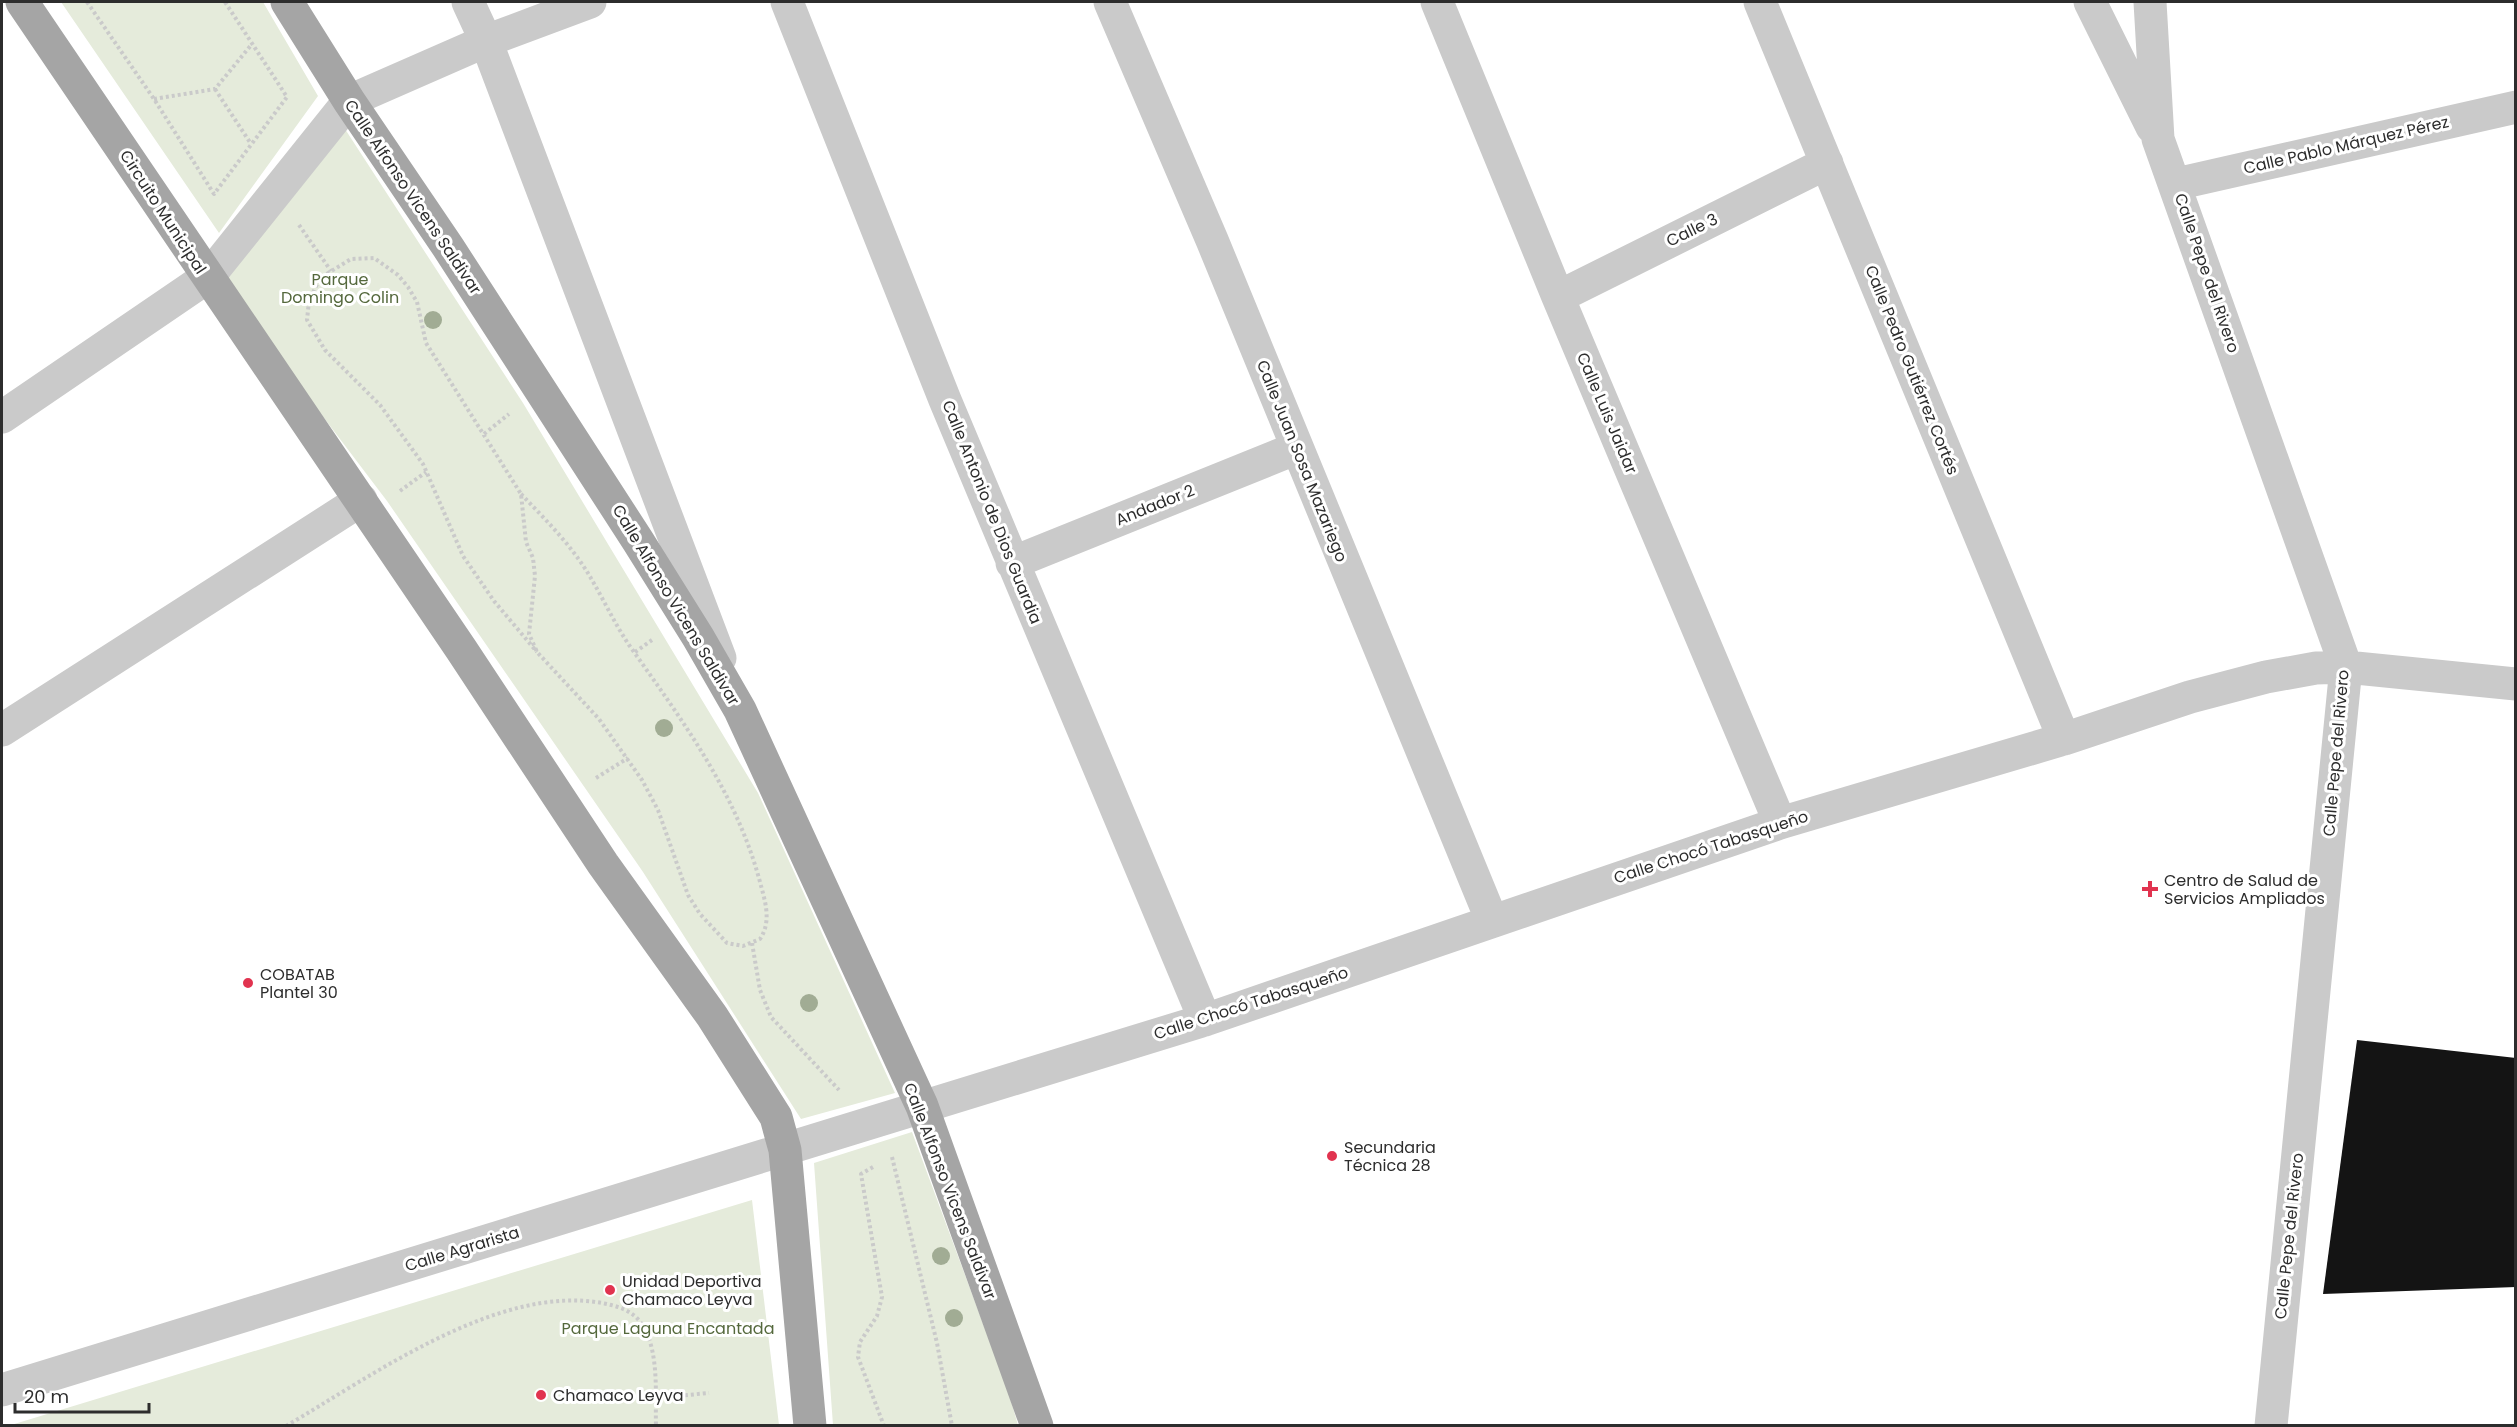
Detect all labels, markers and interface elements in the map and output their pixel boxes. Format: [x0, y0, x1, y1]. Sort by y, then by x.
street label: Calle Alfonso Vicens Saldivar [339, 95, 487, 299]
street label: Calle Pablo Márquez Pérez [2241, 110, 2451, 180]
street label: Circuito Municipal [114, 145, 212, 279]
street label: Calle Pepe del Rivero [2169, 190, 2245, 356]
street label: Calle 3 [1662, 208, 1722, 252]
street label: Calle Pedro Gutiérrez Cortés [1859, 262, 1965, 478]
park label: Parque Domingo Colin [281, 268, 399, 309]
street label: Calle Luis Jaidar [1571, 349, 1643, 477]
street label: Calle Juan Sosa Mazariego [1251, 357, 1353, 565]
street label: Calle Antonio de Dios Guardia [937, 397, 1047, 627]
street label: Andador 2 [1112, 479, 1198, 531]
street label: Calle Alfonso Vicens Saldivar [607, 500, 745, 710]
street label: Calle Pepe del Rivero [2317, 669, 2355, 837]
street label: Calle Chocó Tabasqueño [1611, 805, 1811, 889]
place label: Centro de Salud de Servicios Ampliados [2164, 869, 2325, 910]
marker: Centro de Salud de Servicios Ampliados [2141, 880, 2159, 898]
street label: Calle Chocó Tabasqueño [1151, 961, 1351, 1045]
place label: COBATAB Plantel 30 [260, 963, 338, 1004]
marker: COBATAB Plantel 30 [241, 976, 255, 990]
street label: Calle Alfonso Vicens Saldivar [898, 1079, 1002, 1303]
place label: Secundaria Técnica 28 [1344, 1136, 1436, 1177]
marker: Secundaria Técnica 28 [1325, 1149, 1339, 1163]
street label: Calle Pepe del Rivero [2269, 1152, 2309, 1320]
street label: Calle Agrarista [402, 1221, 522, 1277]
place label: Unidad Deportiva Chamaco Leyva [622, 1270, 762, 1311]
marker: Unidad Deportiva Chamaco Leyva [603, 1283, 617, 1297]
park label: Parque Laguna Encantada [562, 1317, 774, 1340]
scale bar [15, 1376, 148, 1414]
text: 20 m [24, 1384, 69, 1409]
place label: Chamaco Leyva [553, 1384, 684, 1407]
marker: Chamaco Leyva [534, 1388, 548, 1402]

